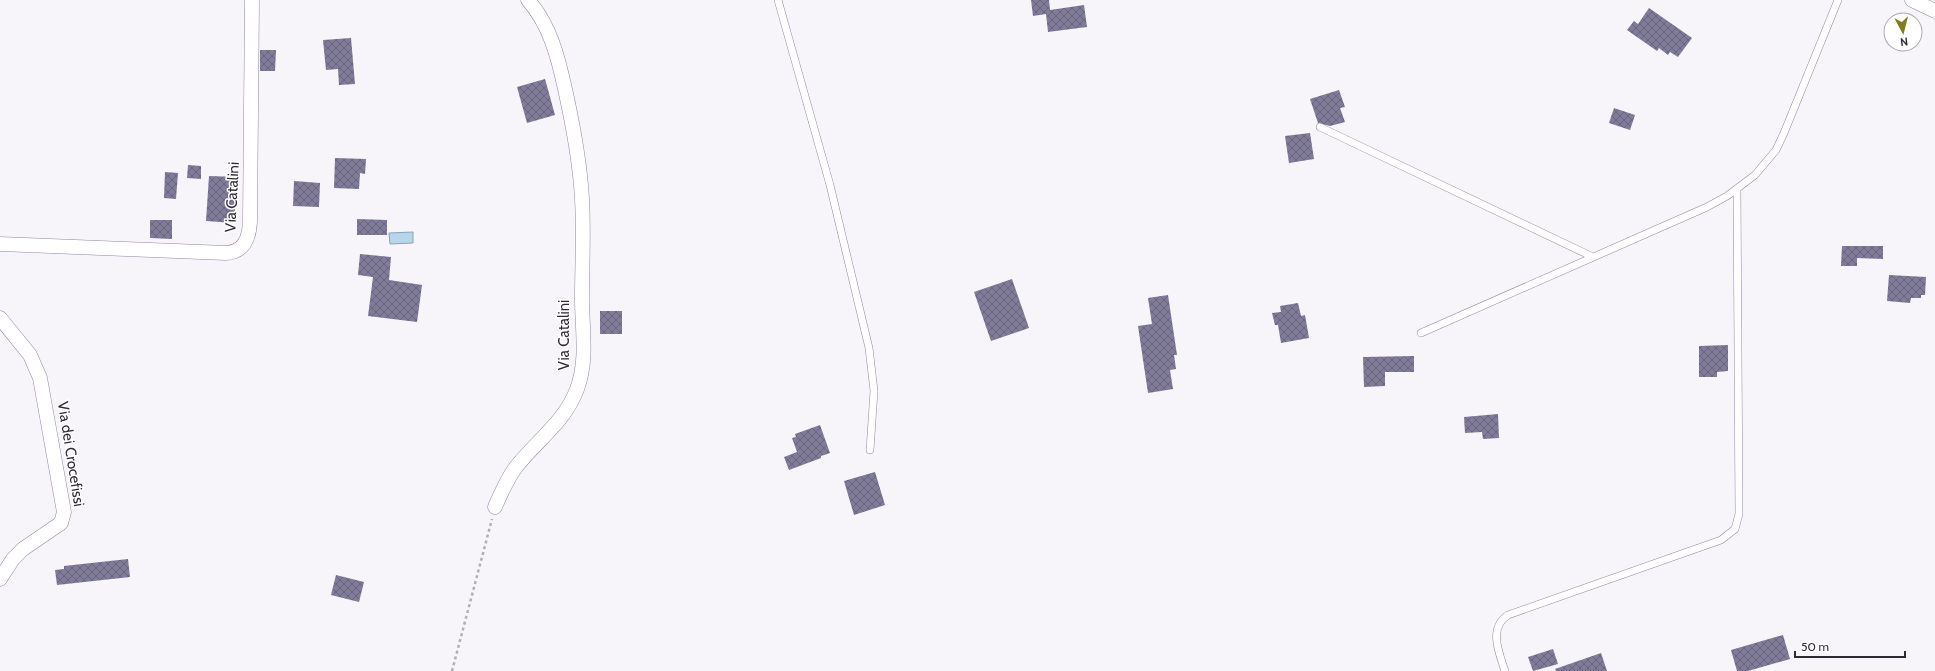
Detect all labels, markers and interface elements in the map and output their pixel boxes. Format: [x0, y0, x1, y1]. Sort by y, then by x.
north arrow [1883, 12, 1923, 52]
text: N [1900, 35, 1909, 49]
street label: Via Catalini [221, 161, 243, 233]
street label: Via Catalini [555, 300, 573, 370]
street label: Via dei Crocefissi [54, 400, 88, 508]
scale bar [1795, 633, 1905, 659]
text: 50 m [1801, 639, 1829, 654]

